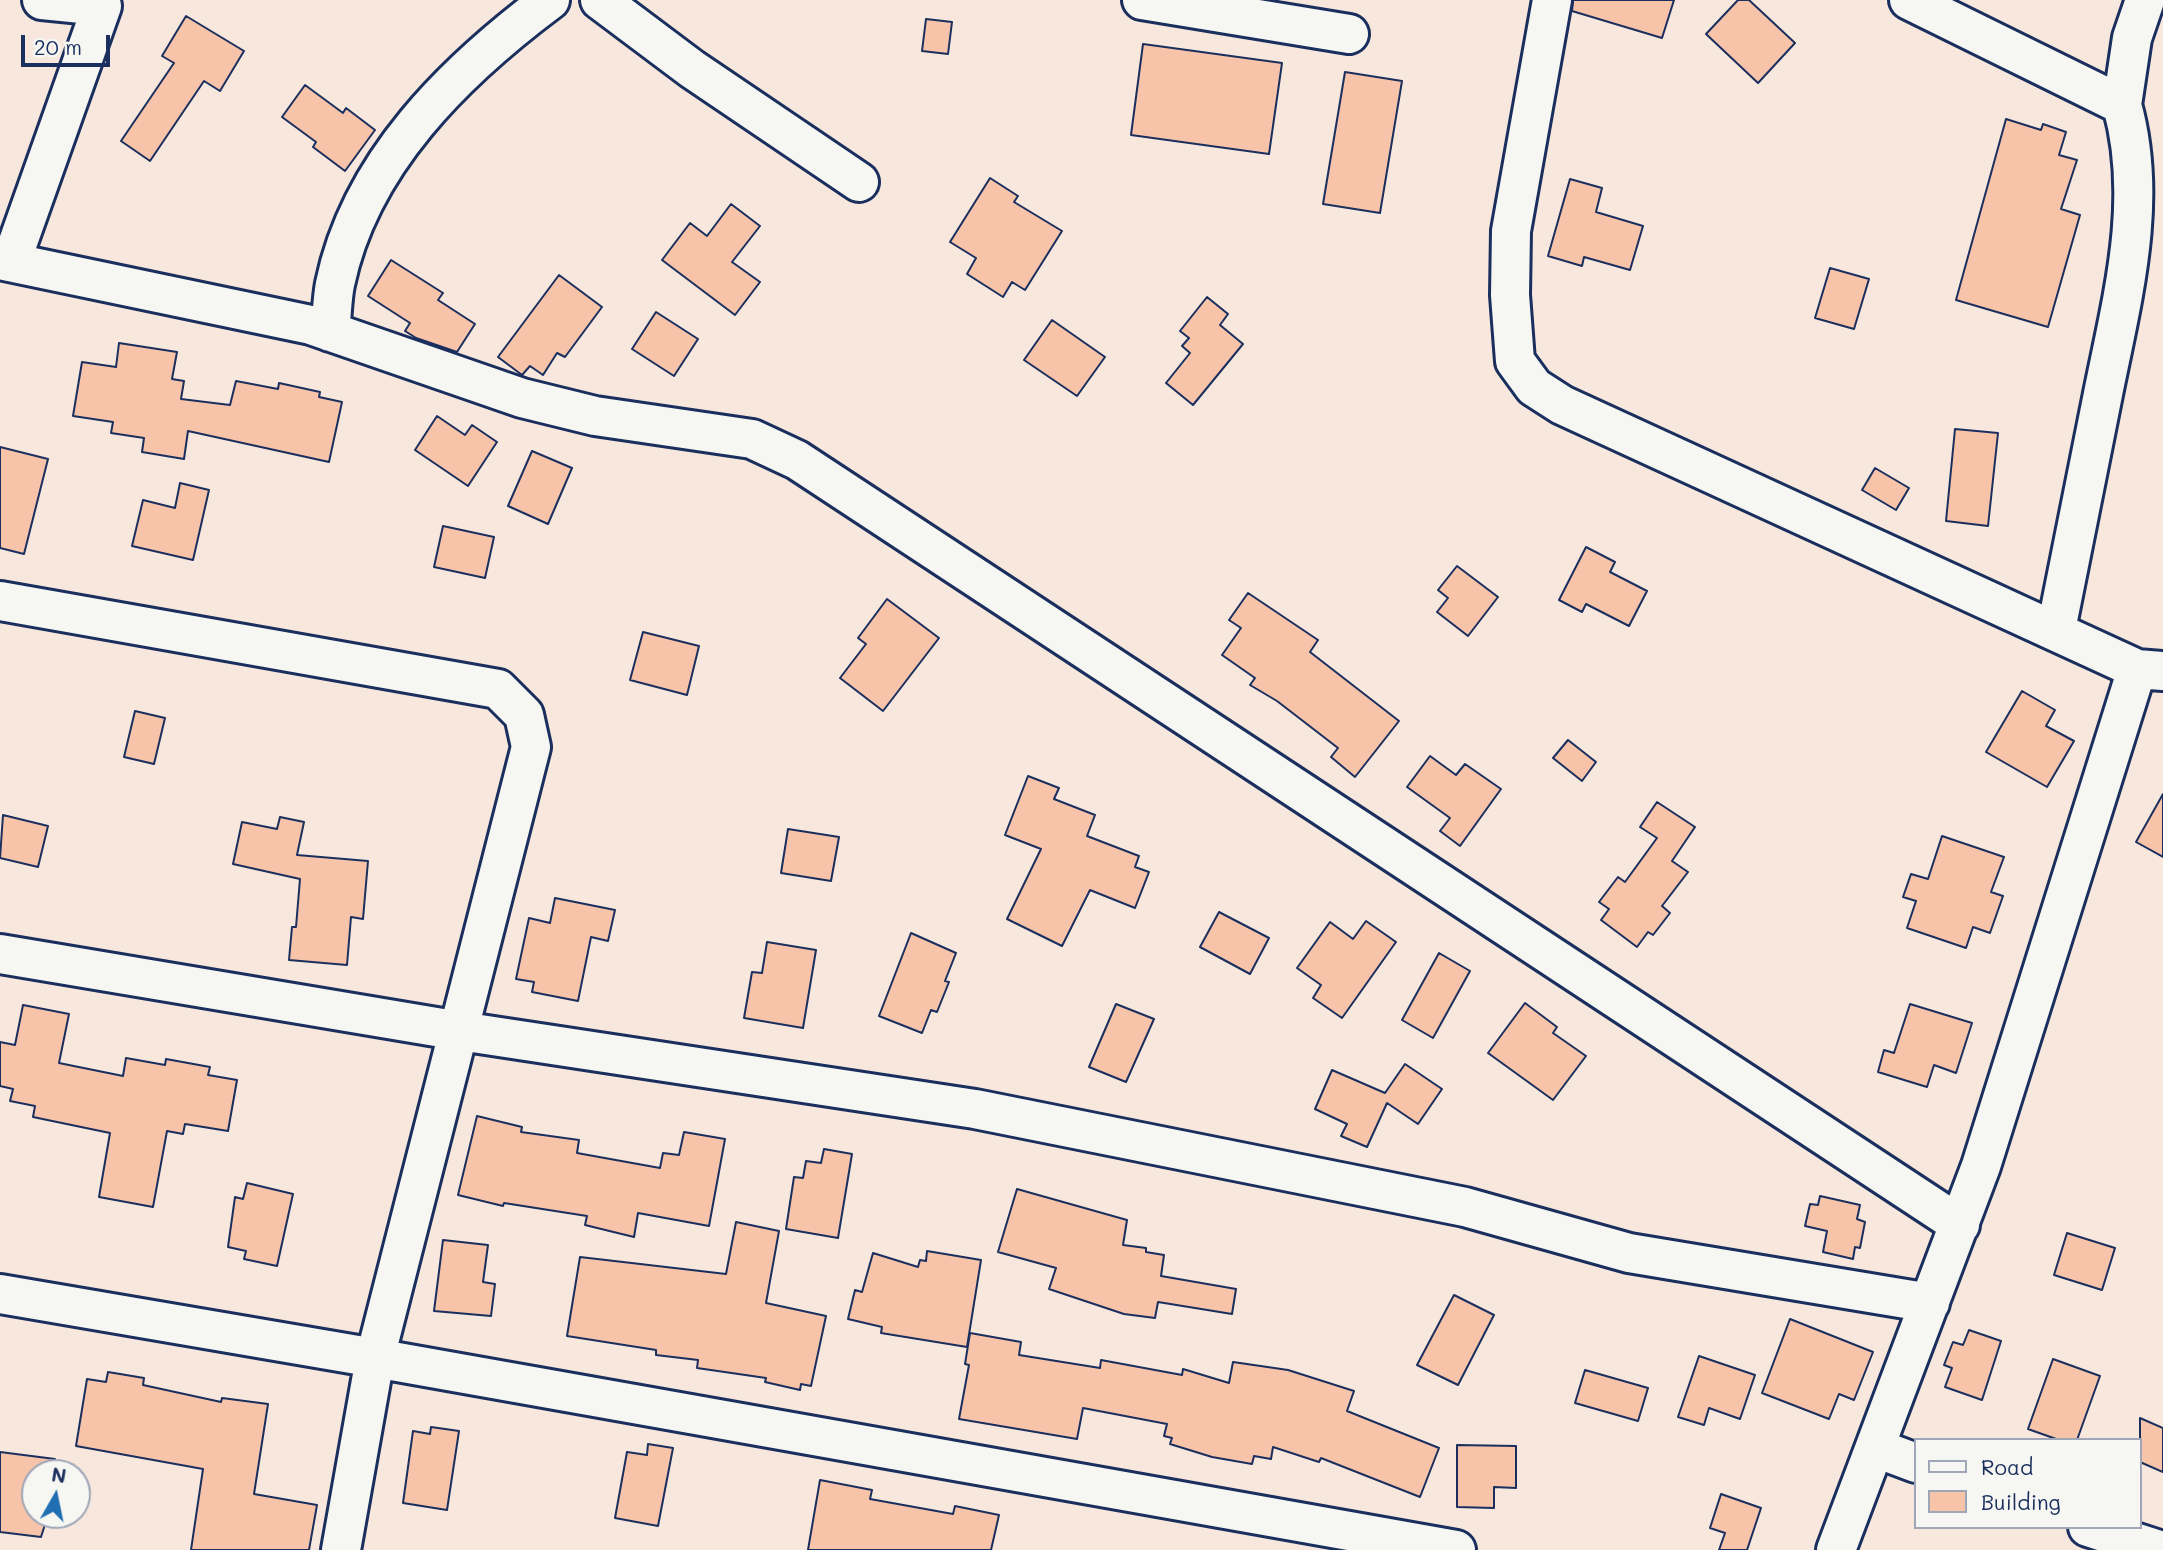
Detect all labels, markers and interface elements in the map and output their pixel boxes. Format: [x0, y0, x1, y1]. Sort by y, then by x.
scale bar [24, 21, 114, 65]
text: 20 m [34, 33, 82, 60]
legend [1914, 1438, 2142, 1529]
text: Road [1981, 1453, 2033, 1480]
north arrow [21, 1459, 91, 1529]
text: N [50, 1461, 68, 1488]
text: Building [1981, 1488, 2061, 1515]

